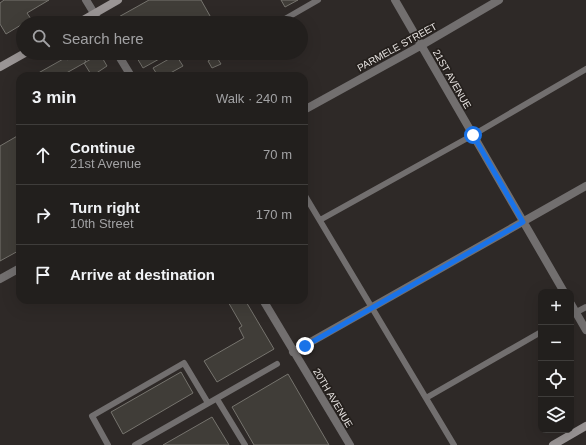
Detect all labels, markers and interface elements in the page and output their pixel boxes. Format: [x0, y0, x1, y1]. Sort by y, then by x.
search box [16, 16, 308, 60]
street label: PARMELE STREET [355, 21, 439, 73]
icon: search [30, 27, 52, 49]
text: Search here [62, 30, 144, 47]
street label: 21ST AVENUE [431, 48, 474, 111]
text: 3 min [32, 88, 76, 107]
text: Walk · 240 m [216, 91, 292, 106]
route start [464, 126, 482, 144]
text: Continue [70, 139, 135, 156]
icon: ahead [32, 144, 54, 166]
text: 70 m [263, 147, 292, 162]
text: 21st Avenue [70, 156, 141, 171]
text: Turn right [70, 199, 140, 216]
icon: right [32, 204, 54, 226]
text: 170 m [256, 207, 292, 222]
text: 10th Street [70, 216, 134, 231]
icon: arrive [32, 264, 54, 286]
text: Arrive at destination [70, 266, 215, 283]
map controls [538, 289, 574, 433]
button: + [538, 289, 574, 325]
button: − [538, 325, 574, 361]
route end [296, 337, 314, 355]
button: locate [538, 361, 574, 397]
street label: 20TH AVENUE [311, 366, 355, 430]
button: layers [538, 397, 574, 433]

